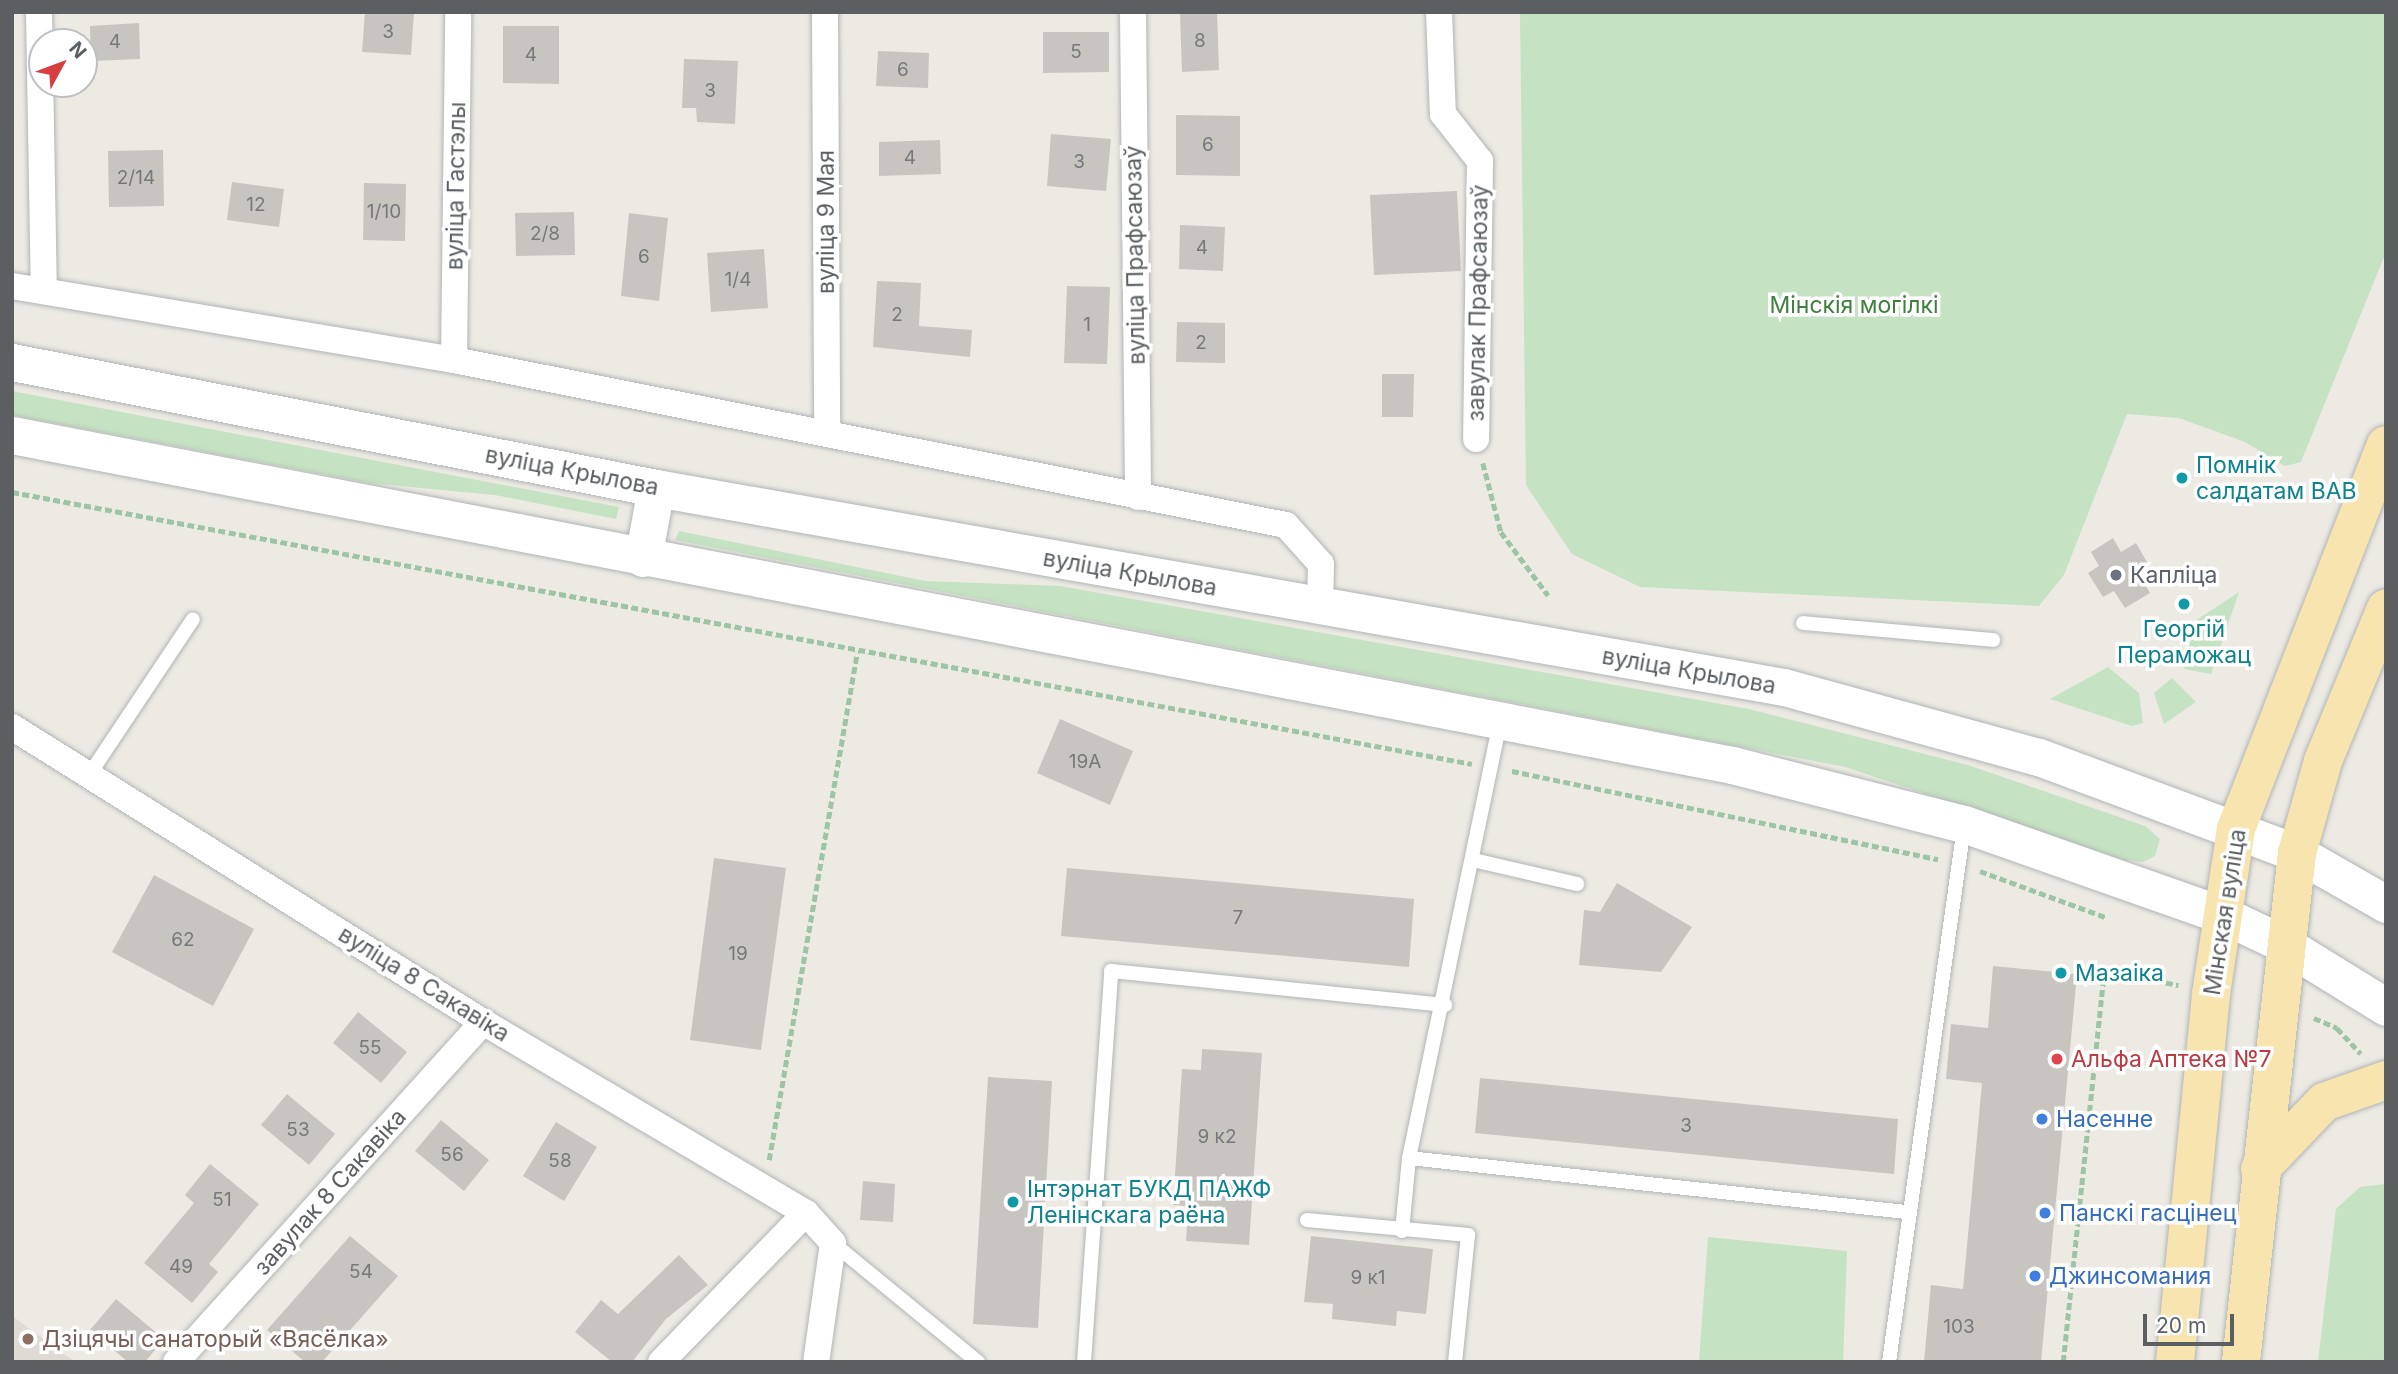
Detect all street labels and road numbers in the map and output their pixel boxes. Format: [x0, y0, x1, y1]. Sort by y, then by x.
street label: вуліца Гастэлы [441, 102, 471, 270]
street label: вуліца Прафсаюзаў [1119, 145, 1151, 365]
street label: вуліца 9 Мая [812, 150, 840, 294]
street label: завулак Прафсаюзаў [1462, 184, 1494, 422]
street label: вуліца Крылова [483, 441, 661, 501]
street label: вуліца Крылова [1041, 544, 1219, 602]
street label: вуліца Крылова [1600, 642, 1778, 700]
street label: Мінская вуліца [2198, 827, 2252, 997]
street label: вуліца 8 Сакавіка [333, 920, 515, 1048]
street label: завулак 8 Сакавіка [248, 1103, 412, 1281]

